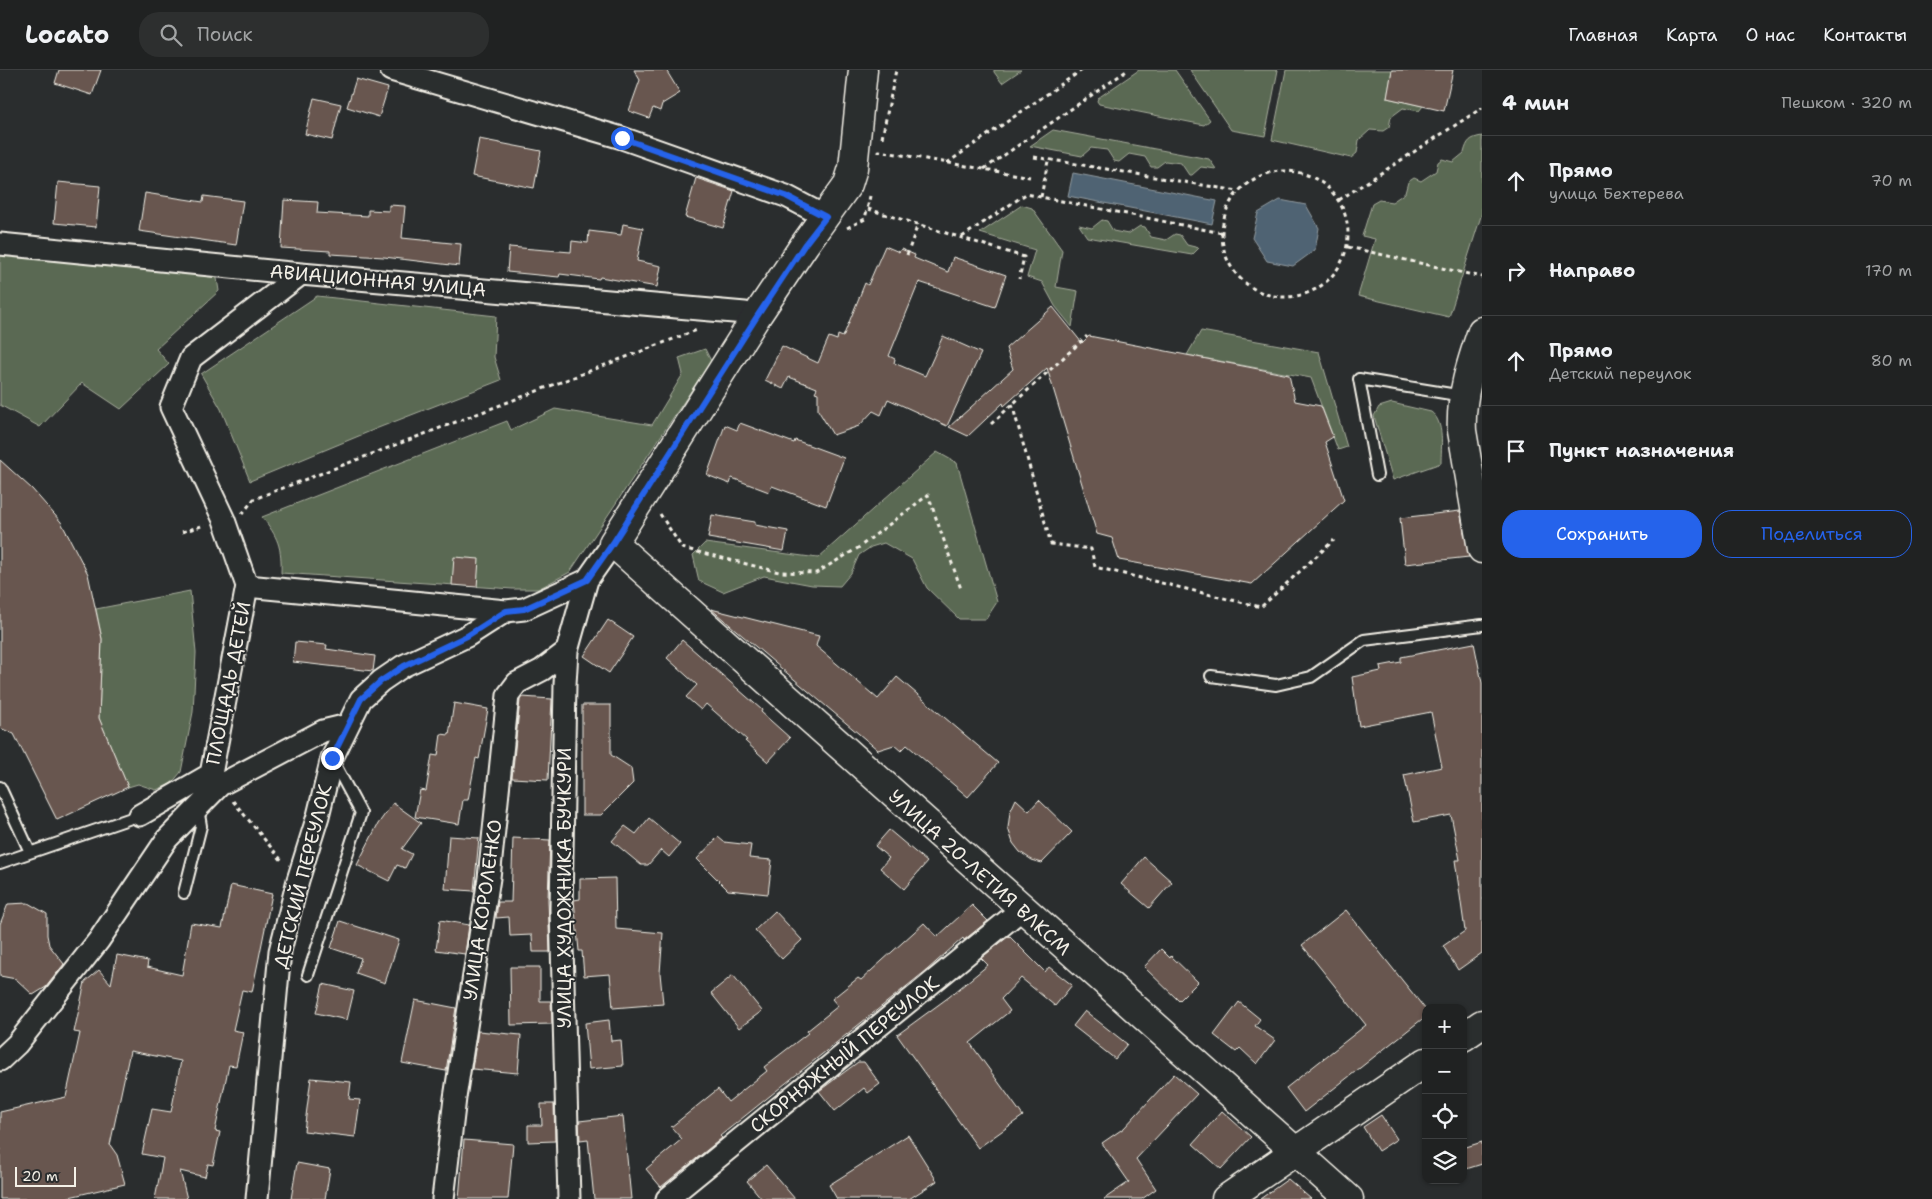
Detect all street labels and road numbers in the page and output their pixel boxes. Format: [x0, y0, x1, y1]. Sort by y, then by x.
street label: АВИАЦИОННАЯ УЛИЦА [269, 259, 487, 302]
street label: ПЛОЩАДЬ ДЕТЕЙ [200, 599, 257, 767]
street label: УЛИЦА ХУДОЖНИКА БУЧКУРИ [552, 748, 577, 1028]
street label: ДЕТСКИЙ ПЕРЕУЛОК [267, 781, 338, 971]
street label: УЛИЦА 20-ЛЕТИЯ ВЛКСМ [883, 784, 1076, 961]
street label: УЛИЦА КОРОЛЕНКО [457, 818, 508, 1002]
street label: СКОРНЯЖНЫЙ ПЕРЕУЛОК [745, 970, 944, 1138]

